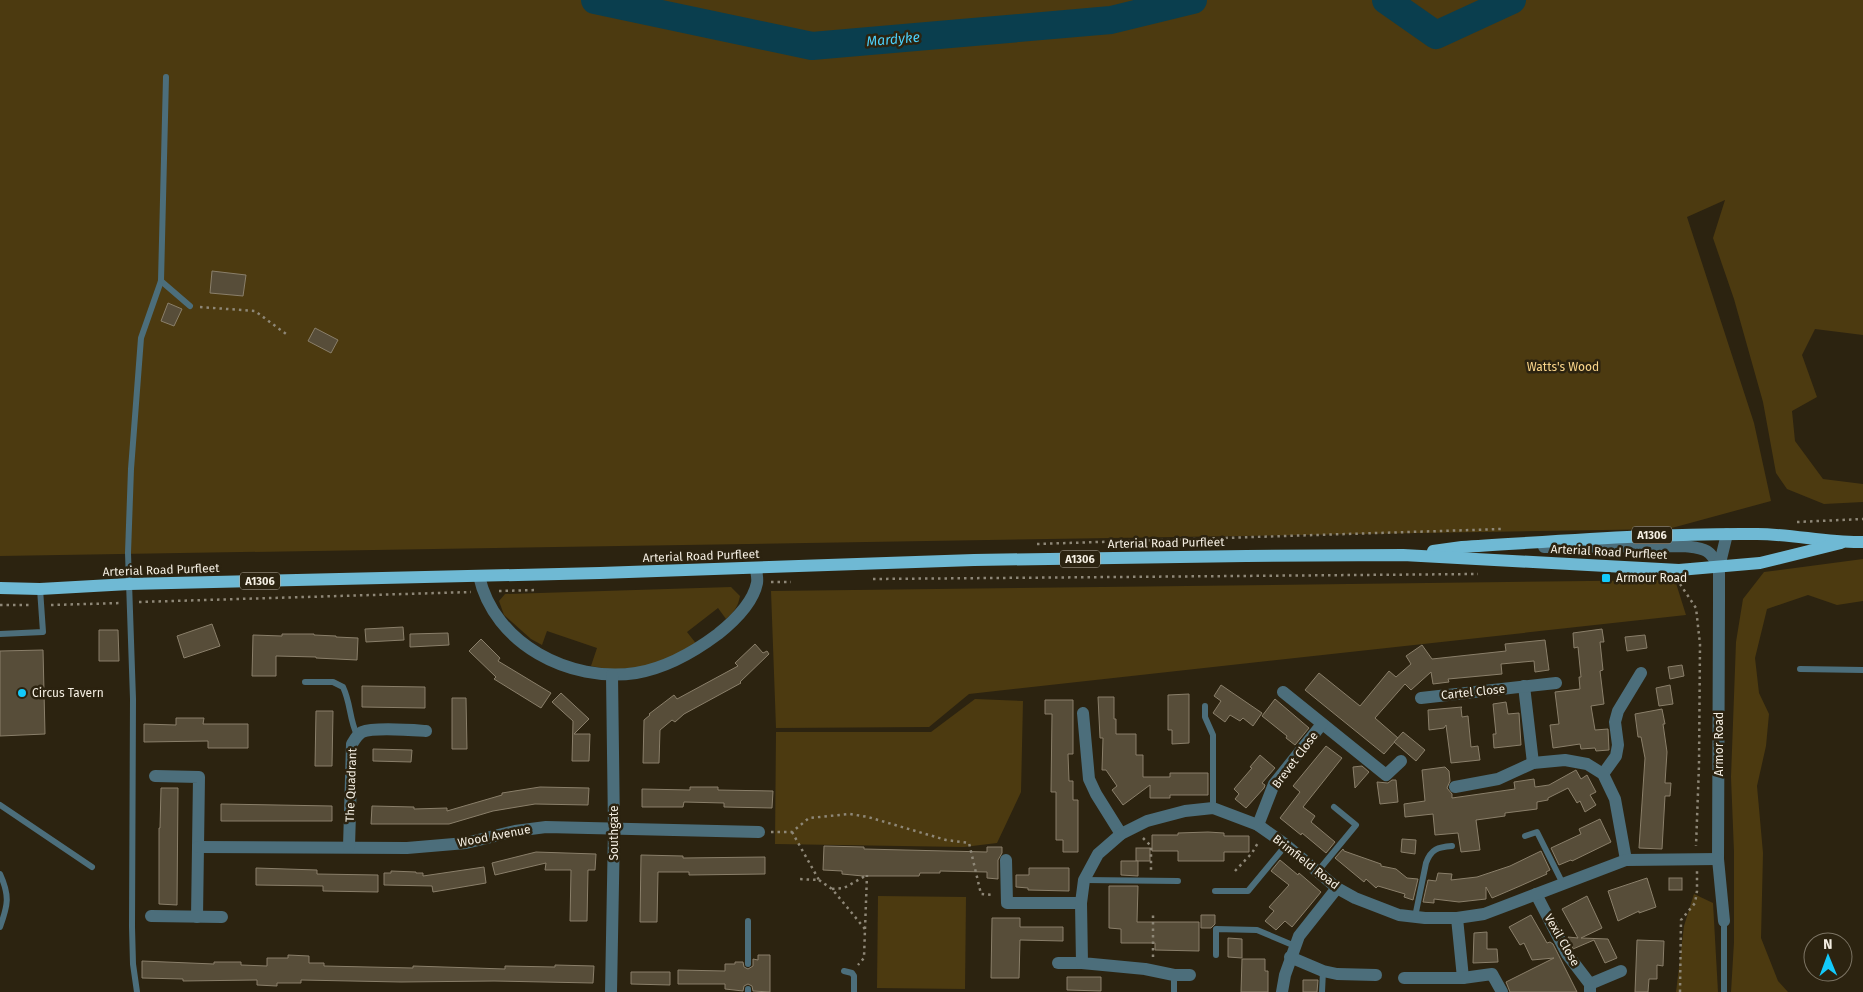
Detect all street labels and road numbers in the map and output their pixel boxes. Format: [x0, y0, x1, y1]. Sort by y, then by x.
road number: A1306 [1632, 526, 1672, 544]
street label: Arterial Road Purfleet [1107, 535, 1225, 551]
street label: Arterial Road Purfleet [1550, 542, 1668, 562]
street label: Arterial Road Purfleet [642, 547, 760, 565]
road number: A1306 [1060, 550, 1100, 568]
street label: Arterial Road Purfleet [102, 561, 220, 579]
road number: A1306 [240, 572, 280, 590]
street label: Cartel Close [1440, 682, 1506, 702]
street label: Armor Road [1712, 712, 1726, 776]
street label: Brevet Close [1269, 729, 1321, 791]
street label: The Quadrant [343, 747, 359, 822]
street label: Southgate [607, 805, 621, 861]
street label: Wood Avenue [456, 822, 532, 850]
street label: Brimfield Road [1270, 832, 1342, 892]
street label: Vexil Close [1541, 911, 1583, 969]

